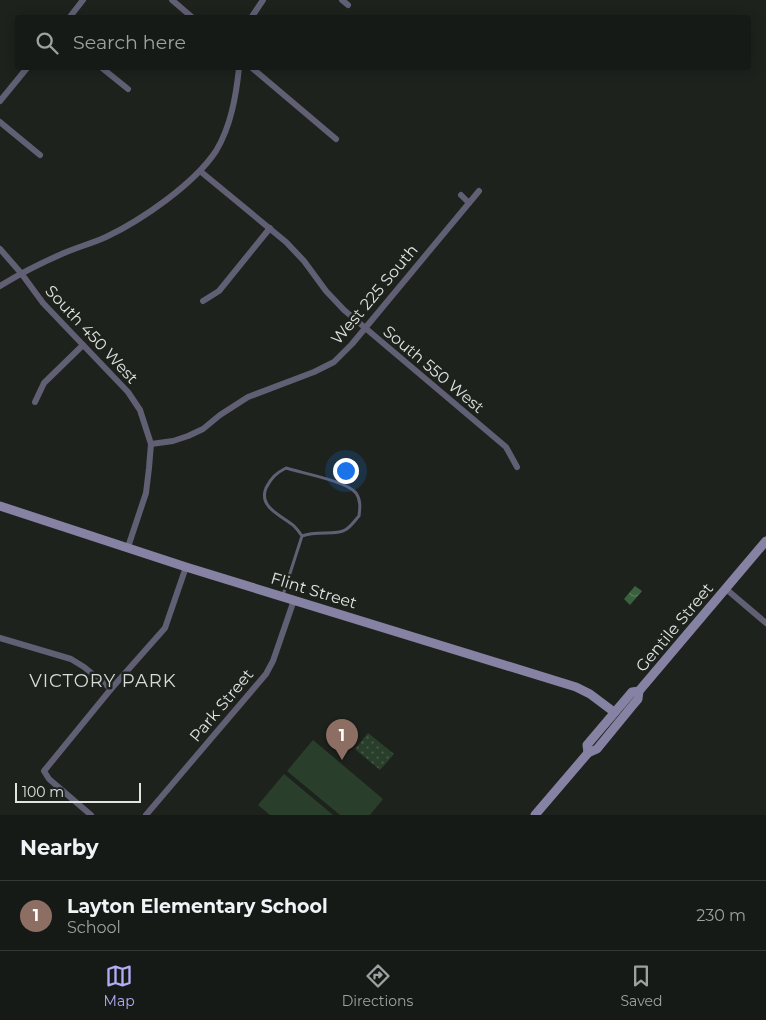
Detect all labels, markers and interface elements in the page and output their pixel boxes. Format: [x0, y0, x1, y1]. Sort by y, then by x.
search box [15, 15, 751, 70]
icon: search [33, 29, 61, 57]
text: Search here [73, 31, 186, 54]
street label: West 225 South [327, 241, 422, 348]
street label: South 450 West [41, 281, 142, 388]
street label: South 550 West [379, 322, 488, 417]
your location [333, 458, 359, 484]
street label: Flint Street [269, 568, 359, 613]
street label: Gentile Street [632, 579, 717, 676]
street label: Park Street [185, 665, 258, 746]
district label: VICTORY PARK [29, 670, 177, 692]
pin: 1 [326, 719, 358, 760]
scale bar [15, 780, 141, 803]
text: 100 m [22, 783, 64, 801]
text: Nearby [20, 835, 99, 860]
text: Layton Elementary School [67, 895, 328, 918]
text: 1 [33, 906, 39, 925]
text: 230 m [696, 906, 746, 925]
text: School [67, 918, 121, 937]
tab: Map [104, 962, 135, 1010]
tab: Directions [342, 962, 413, 1010]
tab: Saved [620, 962, 662, 1010]

